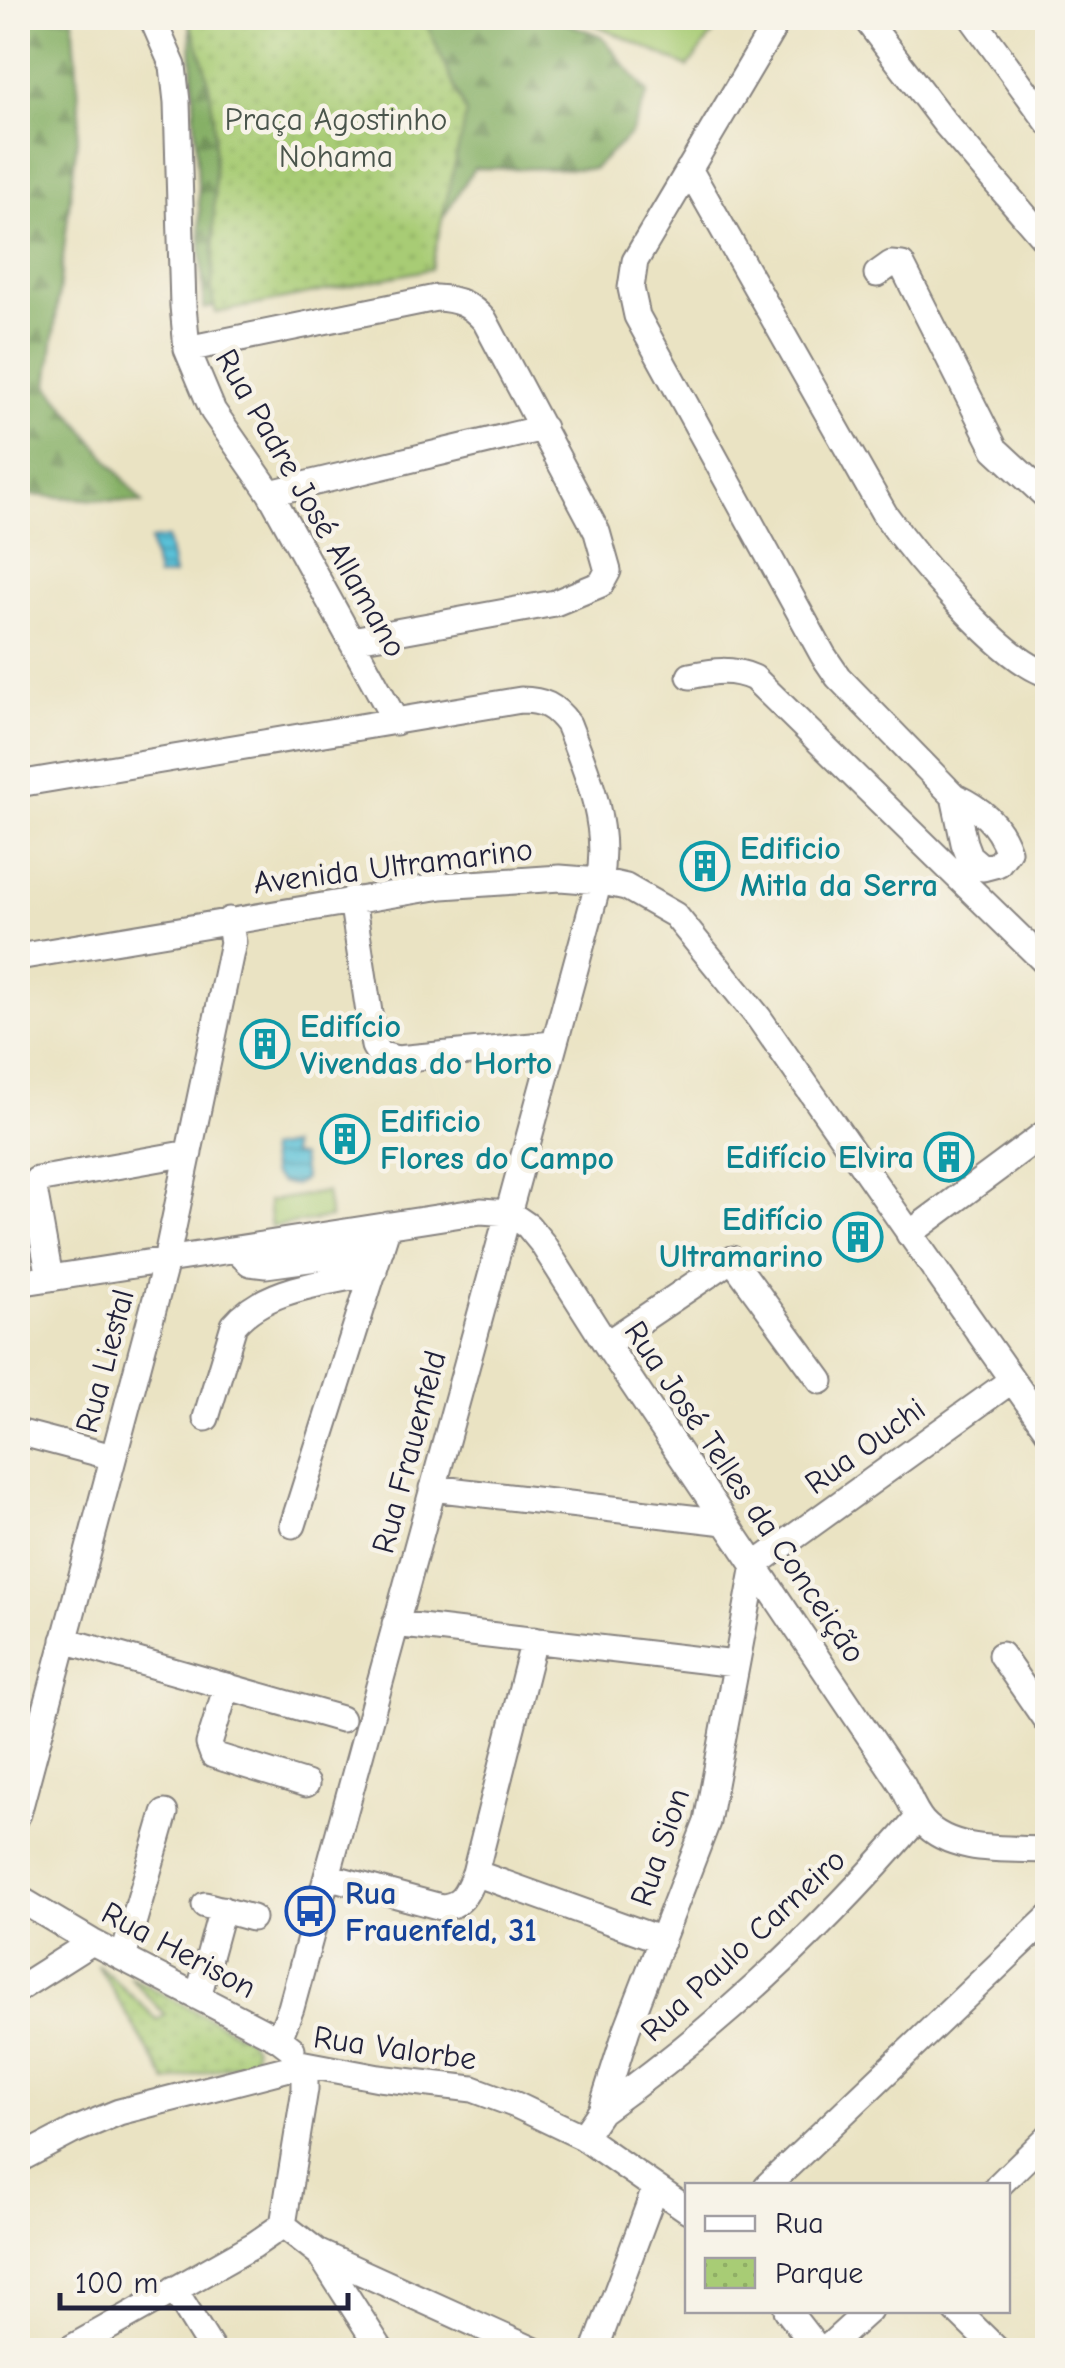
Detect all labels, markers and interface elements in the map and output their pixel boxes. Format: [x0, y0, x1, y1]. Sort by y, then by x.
park label: Praça Agostinho Nohama [225, 101, 447, 175]
street label: Rua Padre José Allamano [208, 342, 414, 664]
place label: Edificio Mitla da Serra [740, 830, 938, 904]
street label: Avenida Ultramarino [251, 831, 535, 901]
building icon: Edificio Mitla da Serra [679, 840, 731, 892]
place label: Edifício Vivendas do Horto [300, 1008, 552, 1082]
building icon: Edifício Vivendas do Horto [239, 1018, 291, 1070]
place label: Edificio Flores do Campo [380, 1103, 614, 1177]
building icon: Edificio Flores do Campo [319, 1113, 371, 1165]
building icon: Edifício Elvira [923, 1131, 975, 1183]
place label: Edifício Elvira [726, 1139, 914, 1176]
place label: Edifício Ultramarino [659, 1201, 823, 1275]
building icon: Edifício Ultramarino [832, 1211, 884, 1263]
street label: Rua Liestal [68, 1285, 142, 1437]
street label: Rua José Telles da Conceição [617, 1314, 873, 1670]
street label: Rua Frauenfeld [364, 1347, 454, 1557]
street label: Rua Ouchi [798, 1390, 932, 1502]
street label: Rua Sion [623, 1783, 697, 1911]
street label: Rua Paulo Carneiro [633, 1841, 853, 2049]
place label: Rua Frauenfeld, 31 [345, 1875, 537, 1949]
bus stop icon: Rua Frauenfeld, 31 [284, 1885, 336, 1937]
street label: Rua Herison [95, 1894, 263, 2006]
street label: Rua Valorbe [311, 2018, 479, 2078]
legend [685, 2183, 1010, 2313]
text: Rua [775, 2206, 824, 2241]
scale bar [60, 2248, 348, 2310]
text: Parque [775, 2256, 863, 2291]
text: 100 m [75, 2266, 158, 2301]

